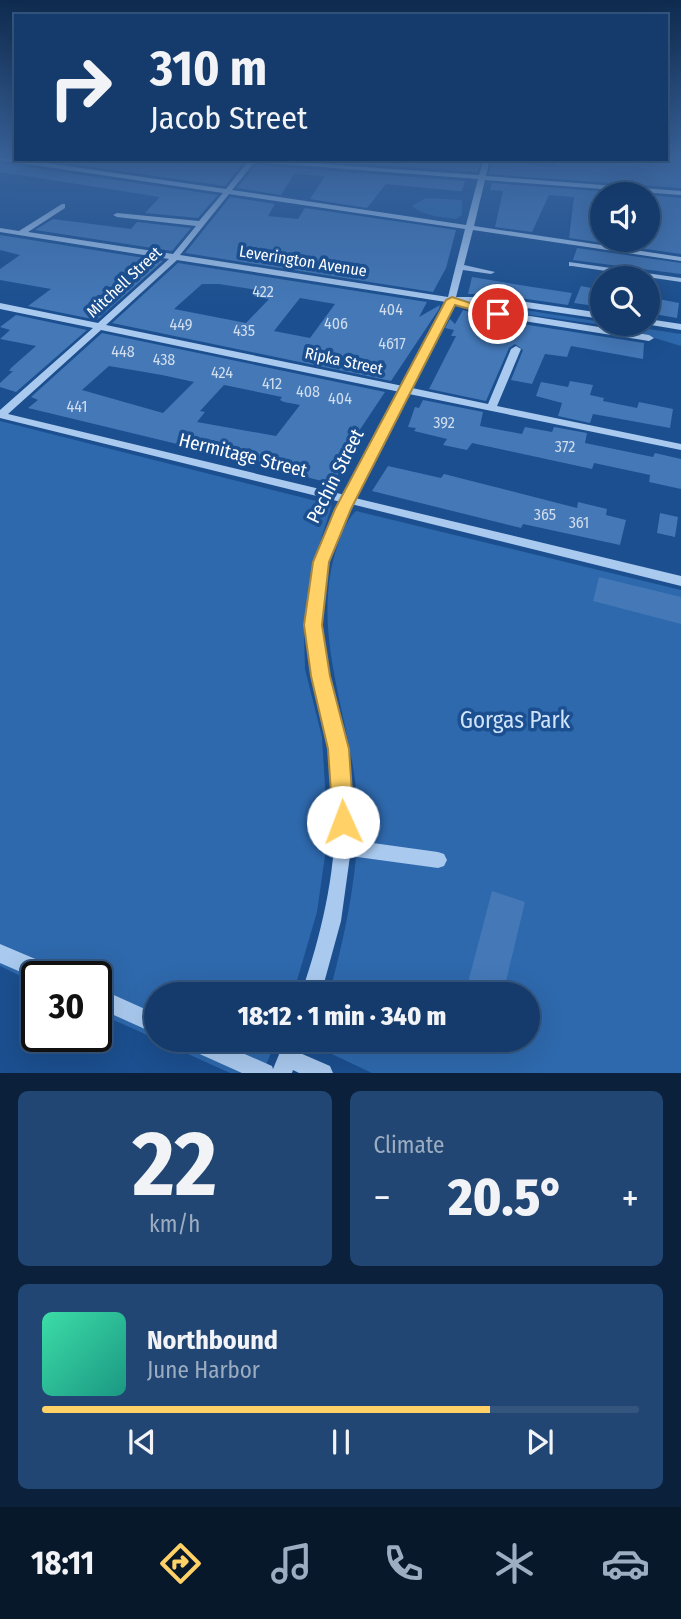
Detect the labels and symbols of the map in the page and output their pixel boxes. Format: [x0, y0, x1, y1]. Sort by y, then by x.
street label: Mitchell Street [83, 242, 166, 321]
street label: Leverington Avenue [238, 242, 368, 280]
house number: 422 [252, 282, 274, 301]
pin [468, 284, 528, 344]
house number: 404 [379, 300, 403, 319]
house number: 406 [324, 314, 348, 333]
house number: 449 [170, 315, 193, 334]
house number: 435 [233, 321, 255, 340]
house number: 4617 [378, 334, 406, 353]
house number: 448 [111, 342, 135, 361]
street label: Ripka Street [303, 343, 386, 379]
house number: 438 [153, 350, 175, 369]
house number: 424 [211, 363, 233, 382]
house number: 412 [262, 374, 282, 393]
house number: 408 [296, 382, 320, 401]
house number: 404 [328, 389, 352, 408]
house number: 441 [67, 397, 87, 416]
house number: 392 [433, 413, 455, 432]
street label: Pechin Street [301, 424, 369, 527]
street label: Hermitage Street [176, 428, 310, 482]
house number: 372 [555, 437, 575, 456]
house number: 365 [534, 505, 556, 524]
house number: 361 [569, 513, 589, 532]
park label: Gorgas Park [460, 706, 571, 734]
position arrow [306, 785, 380, 859]
speed limit sign: 30 [21, 961, 112, 1052]

